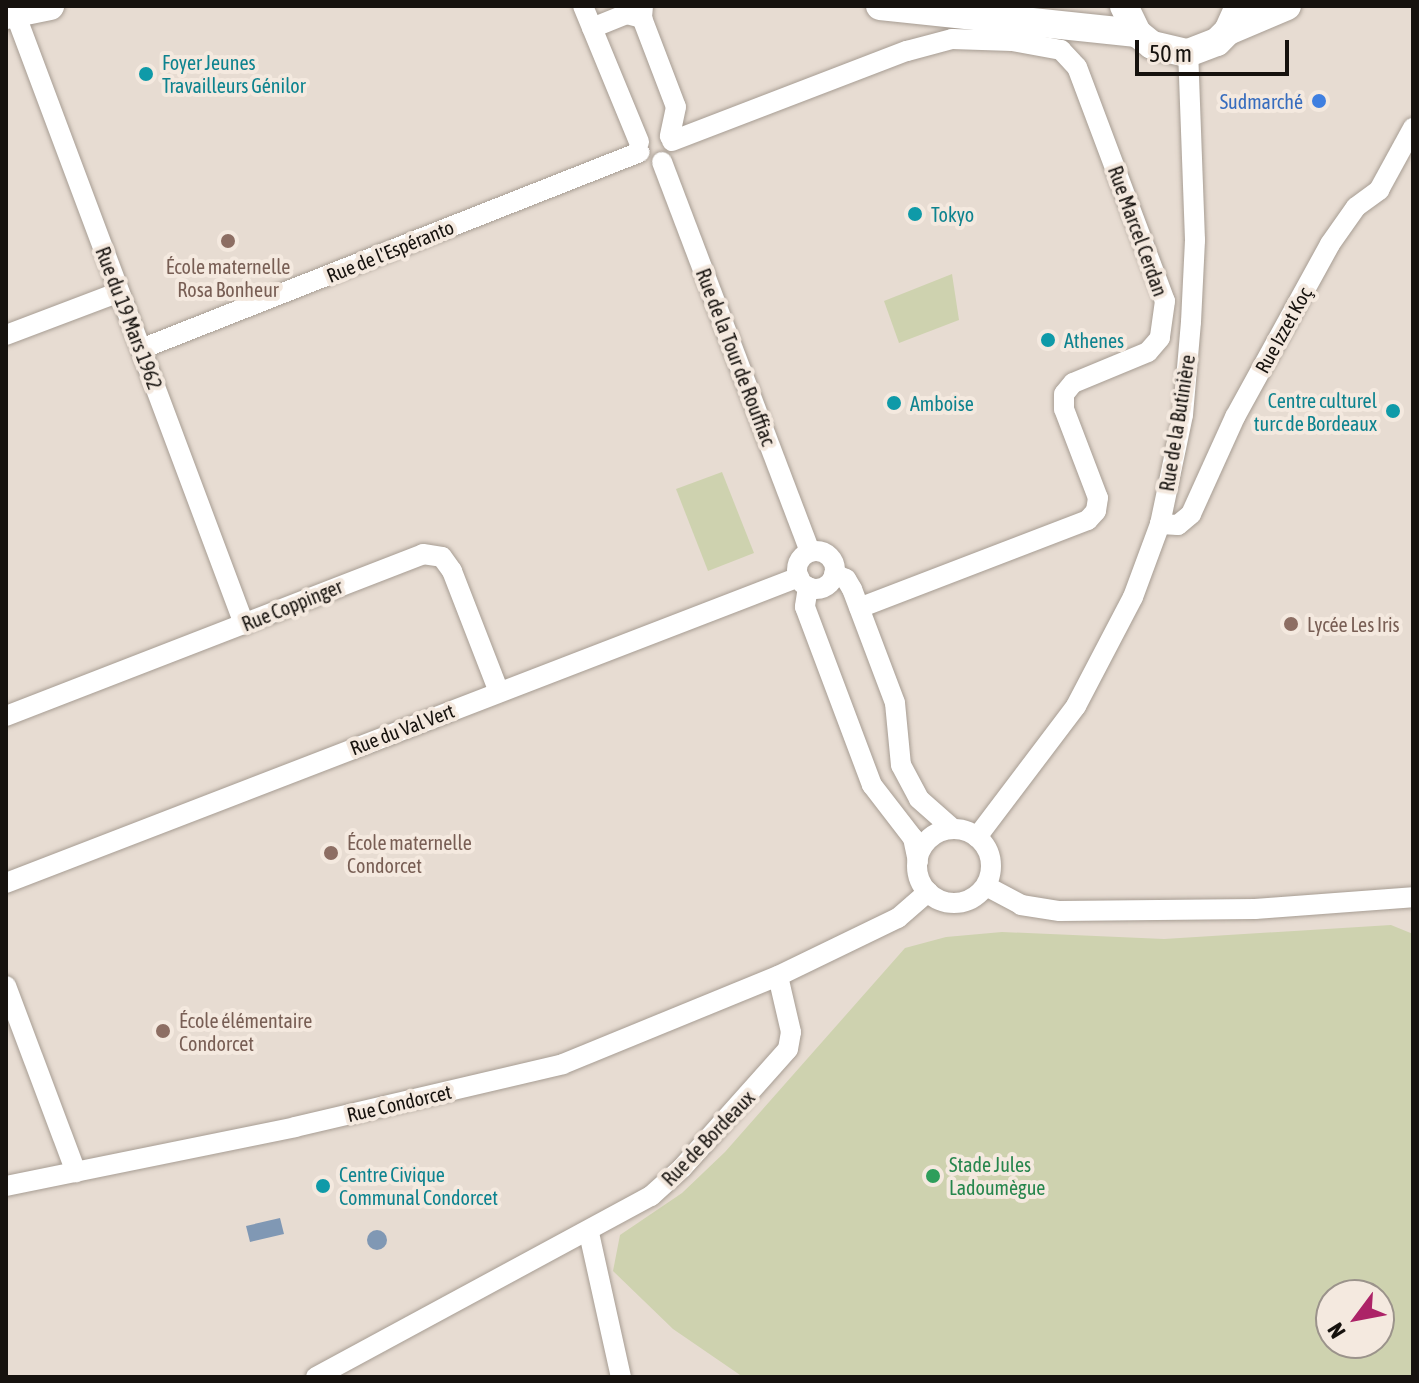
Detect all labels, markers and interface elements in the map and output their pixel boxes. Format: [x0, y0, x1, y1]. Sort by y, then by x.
scale bar [1139, 24, 1293, 74]
text: 50 m [1149, 40, 1192, 67]
place label: Foyer Jeunes Travailleurs Génilor [162, 50, 306, 97]
marker: Foyer Jeunes Travailleurs Génilor [137, 65, 155, 83]
place label: Sudmarché [1220, 89, 1303, 113]
marker: Sudmarché [1310, 92, 1328, 110]
street label: Rue Marcel Cerdan [1103, 162, 1173, 300]
place label: Tokyo [931, 202, 974, 226]
marker: Tokyo [906, 205, 924, 223]
street label: Rue de l'Espéranto [323, 215, 457, 287]
marker: École maternelle Rosa Bonheur [219, 232, 237, 250]
street label: Rue du 19 Mars 1962 [91, 243, 167, 393]
place label: École maternelle Rosa Bonheur [166, 254, 290, 301]
street label: Rue de la Tour de Rouffiac [691, 265, 781, 449]
street label: Rue Izzet Koç [1250, 283, 1316, 377]
place label: Athenes [1064, 328, 1124, 352]
marker: Athenes [1039, 331, 1057, 349]
street label: Rue de la Butinière [1154, 353, 1200, 493]
place label: Centre culturel turc de Bordeaux [1254, 388, 1377, 435]
place label: Amboise [910, 391, 974, 415]
marker: Amboise [885, 394, 903, 412]
marker: Centre culturel turc de Bordeaux [1384, 402, 1402, 420]
street label: Rue Coppinger [238, 574, 346, 636]
place label: Lycée Les Iris [1307, 612, 1400, 636]
marker: Lycée Les Iris [1282, 615, 1300, 633]
street label: Rue du Val Vert [347, 698, 457, 760]
place label: École maternelle Condorcet [347, 830, 472, 877]
marker: École maternelle Condorcet [322, 844, 340, 862]
place label: École élémentaire Condorcet [179, 1008, 312, 1055]
marker: École élémentaire Condorcet [154, 1022, 172, 1040]
street label: Rue Condorcet [344, 1079, 454, 1127]
street label: Rue de Bordeaux [657, 1085, 759, 1191]
place label: Stade Jules Ladoumègue [949, 1152, 1045, 1199]
place label: Centre Civique Communal Condorcet [339, 1162, 498, 1209]
marker: Stade Jules Ladoumègue [924, 1167, 942, 1185]
marker: Centre Civique Communal Condorcet [314, 1177, 332, 1195]
north arrow [1315, 1279, 1395, 1359]
text: N [1322, 1318, 1351, 1343]

